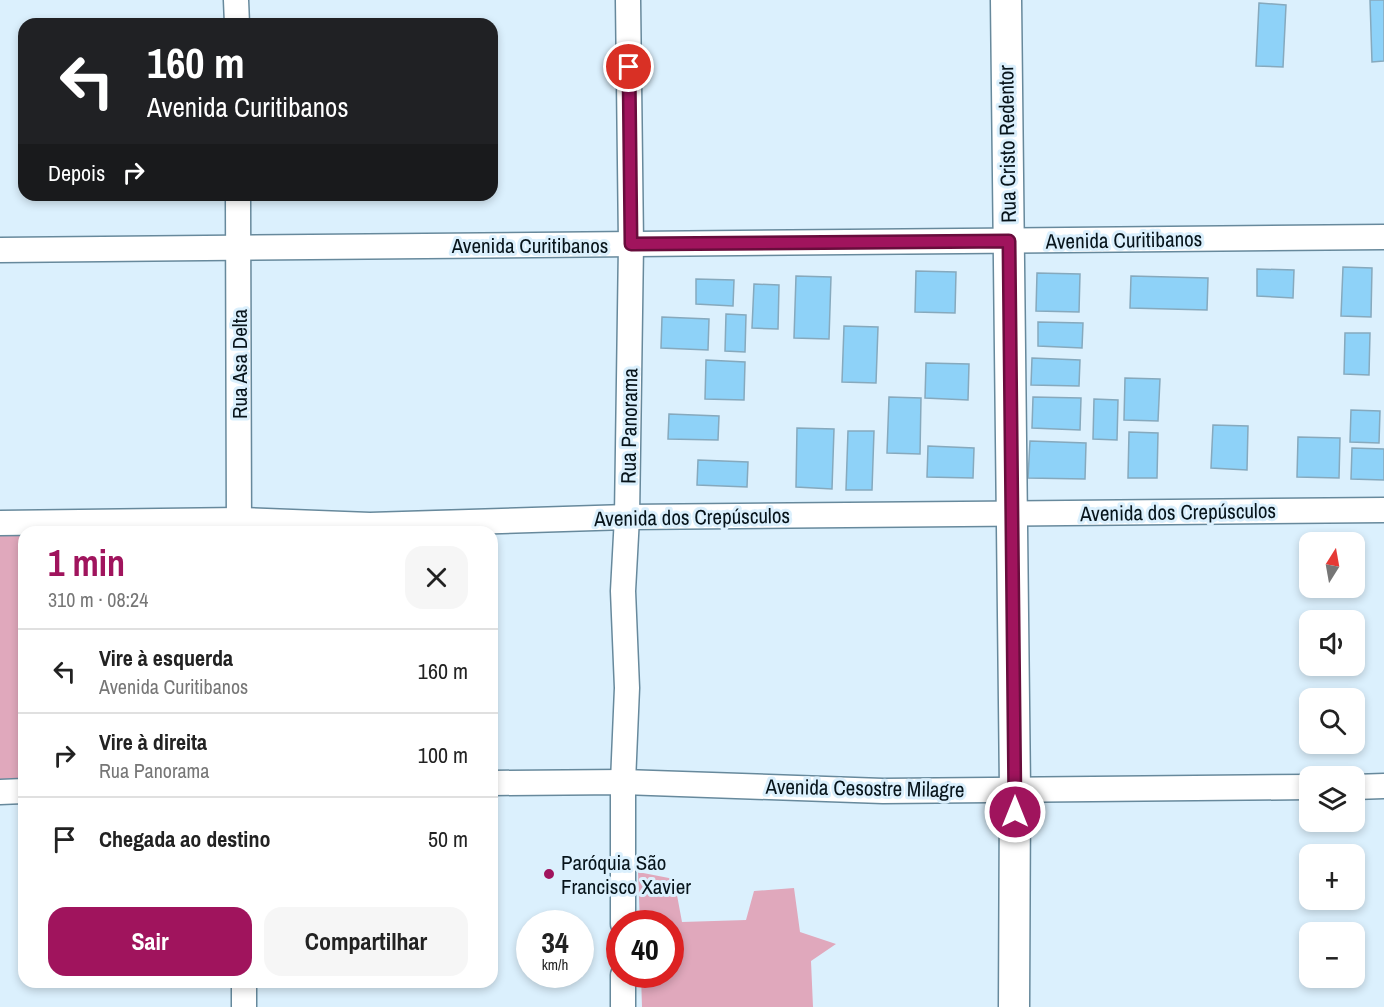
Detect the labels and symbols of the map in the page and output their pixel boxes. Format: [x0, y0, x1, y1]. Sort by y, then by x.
pin [603, 41, 654, 92]
street label: Rua Cristo Redentor [991, 65, 1023, 223]
street label: Avenida Curitibanos [1044, 224, 1203, 256]
street label: Avenida Curitibanos [451, 231, 608, 260]
street label: Rua Asa Delta [225, 309, 254, 419]
street label: Rua Panorama [613, 367, 645, 484]
street label: Avenida dos Crepúsculos [1079, 496, 1276, 528]
street label: Avenida dos Crepúsculos [593, 501, 790, 533]
north arrow [1299, 532, 1365, 598]
street label: Avenida Cesostre Milagre [764, 772, 965, 804]
position arrow [983, 780, 1047, 844]
place label: Paróquia São Francisco Xavier [561, 848, 691, 901]
marker: Paróquia São Francisco Xavier [542, 867, 556, 881]
speed limit sign: 40 [606, 910, 684, 988]

